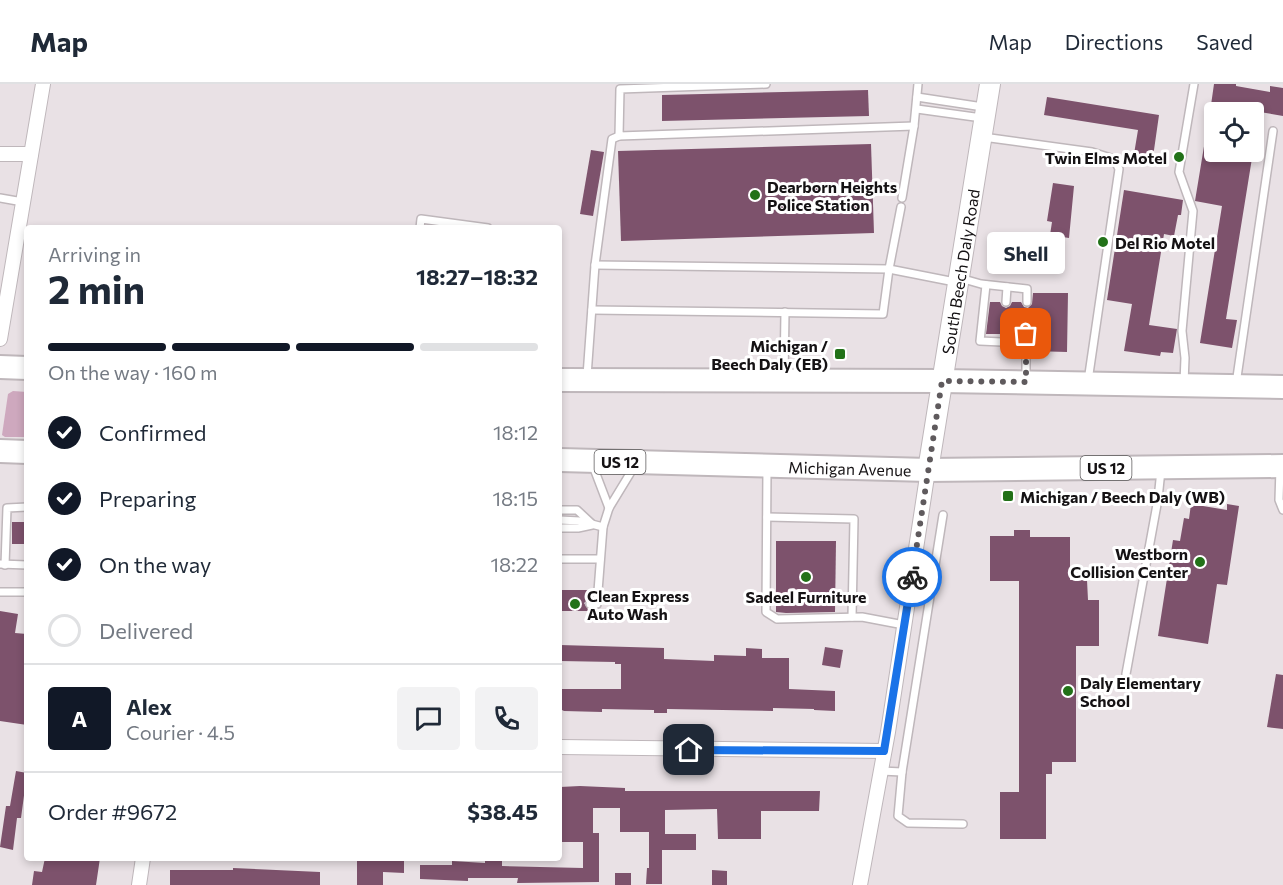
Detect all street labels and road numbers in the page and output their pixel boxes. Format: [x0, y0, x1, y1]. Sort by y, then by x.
street label: South Beech Daly Road [937, 188, 983, 356]
road number: US 12 [594, 450, 646, 474]
road number: US 12 [1080, 456, 1132, 480]
street label: Michigan Avenue [788, 457, 912, 479]

